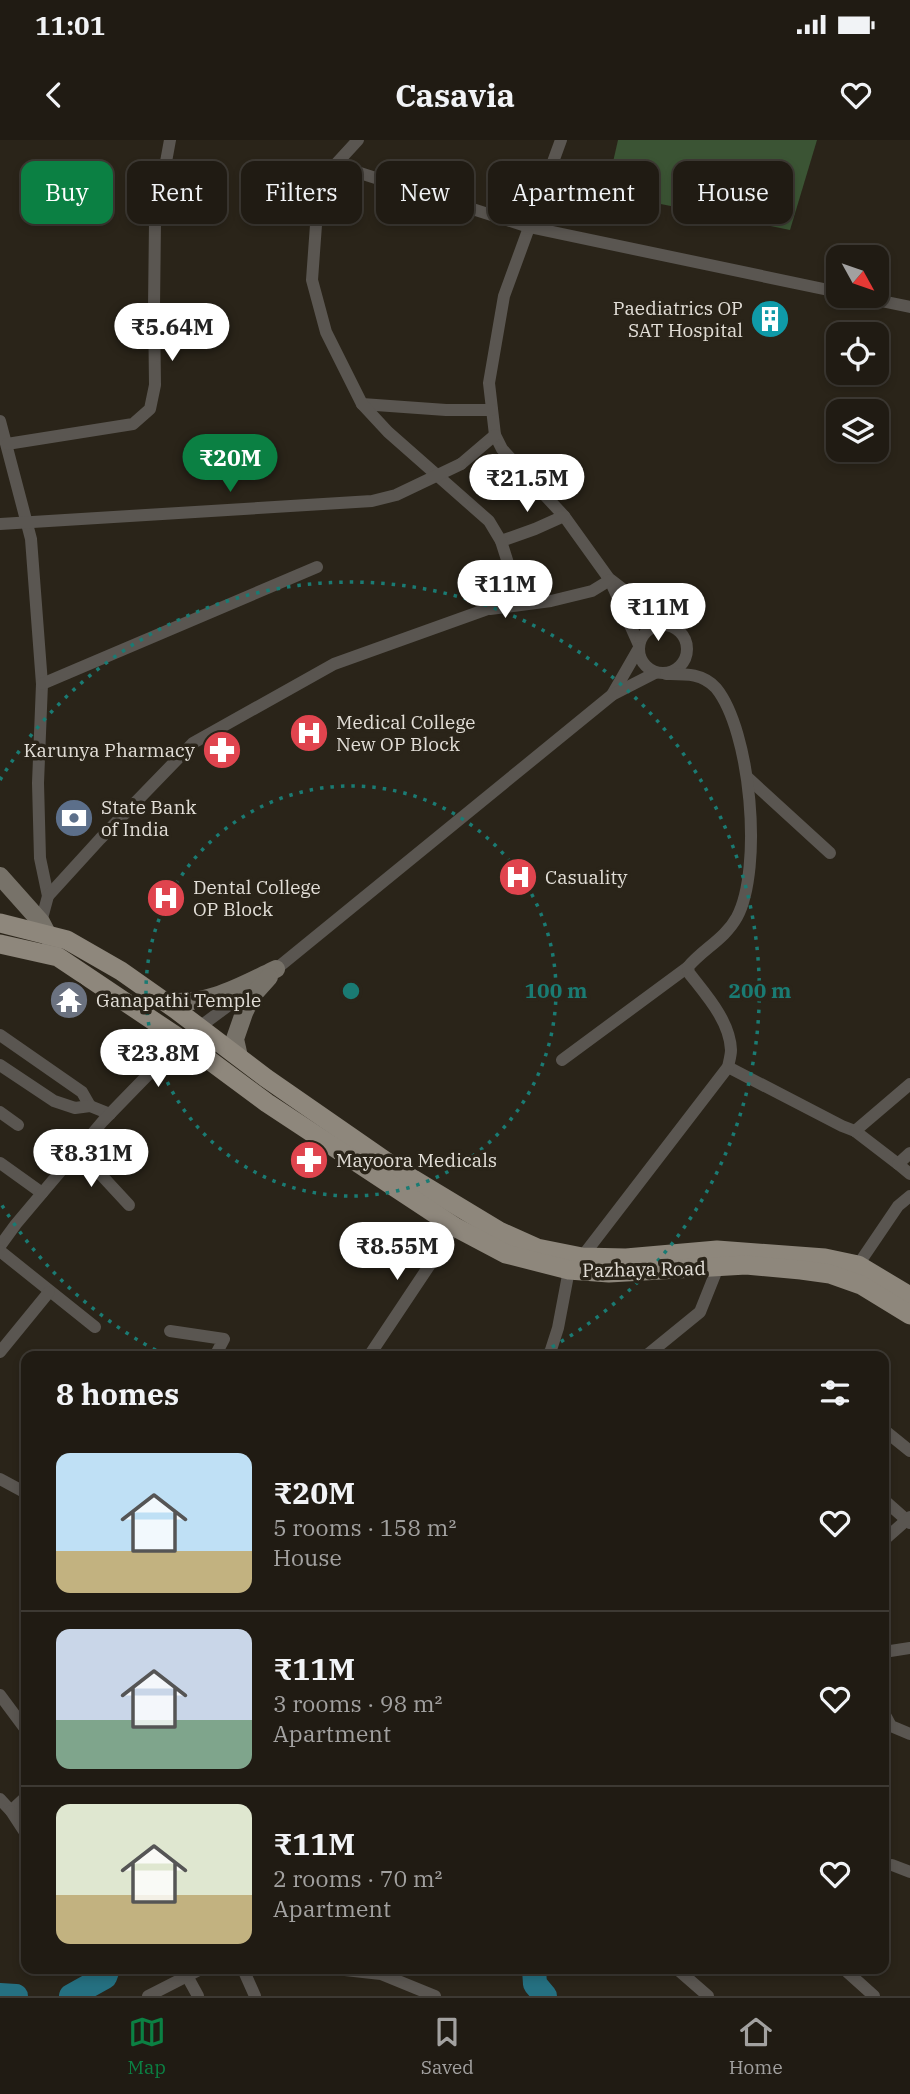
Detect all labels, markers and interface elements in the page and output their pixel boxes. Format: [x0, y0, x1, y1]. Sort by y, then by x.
text: 11:01 [35, 8, 105, 42]
text: Casavia [395, 74, 515, 116]
icon: back [35, 76, 73, 114]
icon: heart [837, 76, 875, 114]
chip: Buy [21, 161, 113, 224]
chip: Rent [127, 161, 227, 224]
chip: Filters [241, 161, 362, 224]
chip: New [376, 161, 474, 224]
chip: Apartment [488, 161, 659, 224]
chip: House [673, 161, 793, 224]
north arrow [826, 245, 889, 308]
map controls [826, 245, 889, 462]
place label: Paediatrics OP SAT Hospital [613, 296, 743, 342]
building icon: Paediatrics OP SAT Hospital [749, 298, 791, 340]
pin: ₹5.64M [115, 304, 229, 363]
text: ₹5.64M [130, 311, 214, 341]
button: locate [826, 322, 889, 385]
button: layers [826, 399, 889, 462]
pin: ₹20M [189, 434, 271, 494]
text: ₹20M [199, 442, 261, 472]
pin: ₹21.5M [470, 454, 584, 514]
text: ₹21.5M [485, 462, 569, 492]
pin: ₹11M [464, 560, 546, 620]
text: ₹11M [474, 568, 536, 598]
pin: ₹11M [617, 584, 699, 643]
text: ₹11M [627, 591, 689, 621]
place label: Medical College New OP Block [336, 710, 476, 756]
hospital icon: Medical College New OP Block [288, 712, 330, 754]
pharmacy icon: Karunya Pharmacy [201, 729, 243, 771]
place label: Karunya Pharmacy [23, 738, 196, 762]
place label: State Bank of India [101, 795, 197, 841]
bank icon: State Bank of India [53, 797, 95, 839]
hospital icon: Casuality [497, 856, 539, 898]
place label: Casuality [545, 865, 628, 889]
place label: Dental College OP Block [193, 875, 321, 921]
hospital icon: Dental College OP Block [145, 877, 187, 919]
text: 100 m [524, 976, 588, 1004]
text: 200 m [728, 976, 792, 1004]
temple icon: Ganapathi Temple [48, 979, 90, 1021]
centre of rings [339, 979, 363, 1003]
place label: Ganapathi Temple [96, 988, 261, 1012]
pin: ₹23.8M [101, 1030, 215, 1089]
text: ₹23.8M [116, 1037, 200, 1067]
pin: ₹8.31M [34, 1130, 148, 1189]
text: ₹8.31M [49, 1137, 133, 1167]
pharmacy icon: Mayoora Medicals [288, 1139, 330, 1181]
place label: Mayoora Medicals [336, 1148, 497, 1172]
pin: ₹8.55M [340, 1222, 454, 1282]
text: ₹8.55M [355, 1230, 439, 1260]
street label: Pazhaya Road [582, 1256, 706, 1282]
text: 8 homes [56, 1374, 179, 1413]
icon: filters [816, 1374, 854, 1412]
text: ₹20M [273, 1473, 355, 1512]
icon: home [112, 1481, 196, 1565]
icon: heart [816, 1504, 854, 1542]
text: 5 rooms · 158 m² [273, 1512, 456, 1542]
text: House [273, 1542, 342, 1572]
text: ₹11M [273, 1649, 355, 1688]
icon: home [112, 1657, 196, 1741]
icon: heart [816, 1680, 854, 1718]
text: 3 rooms · 98 m² [273, 1688, 443, 1718]
text: Apartment [273, 1718, 391, 1748]
text: ₹11M [273, 1824, 355, 1863]
icon: home [112, 1832, 196, 1916]
icon: heart [816, 1855, 854, 1893]
text: 2 rooms · 70 m² [273, 1863, 443, 1893]
text: Apartment [273, 1893, 391, 1923]
tab: Map [127, 2013, 166, 2079]
tab: Saved [421, 2013, 474, 2079]
tab: Home [729, 2013, 783, 2079]

